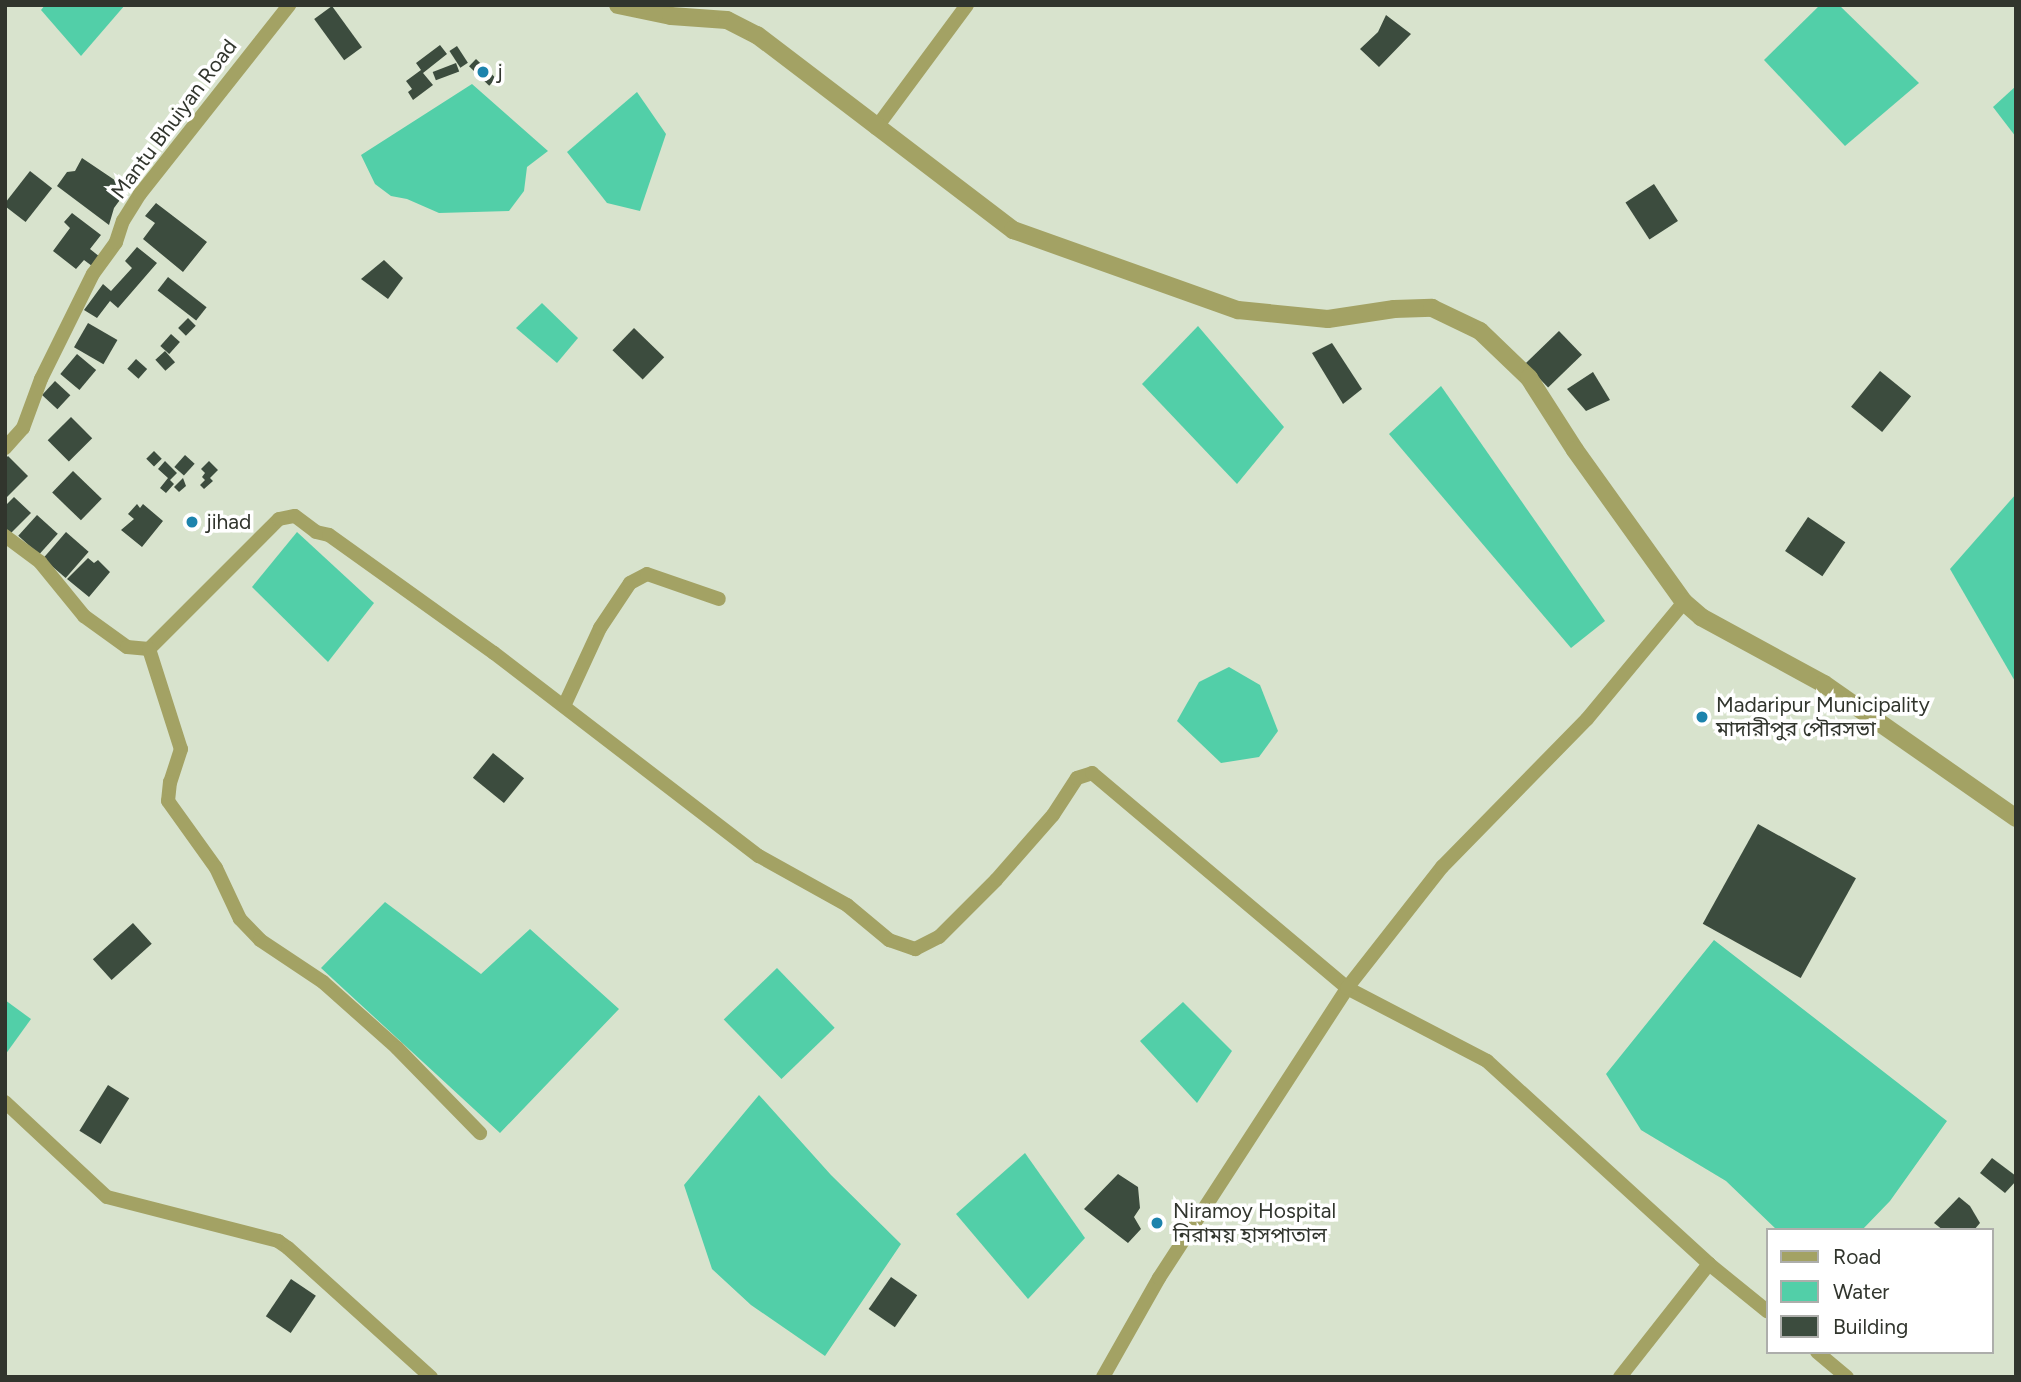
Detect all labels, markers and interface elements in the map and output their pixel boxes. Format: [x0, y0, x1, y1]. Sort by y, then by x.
street label: Mantu Bhuiyan Road [106, 34, 242, 204]
place label: j [497, 59, 503, 85]
marker: j [475, 64, 491, 80]
place label: jihad [206, 509, 251, 535]
marker: jihad [184, 514, 200, 530]
place label: Madaripur Municipality মাদারীপুর পৌরসভা [1716, 692, 1930, 742]
marker: Madaripur Municipality মাদারীপুর পৌরসভা [1694, 709, 1710, 725]
place label: Niramoy Hospital নিরাময় হাসপাতাল [1173, 1198, 1336, 1248]
marker: Niramoy Hospital নিরাময় হাসপাতাল [1147, 1213, 1167, 1233]
legend [1766, 1228, 1993, 1354]
text: Road [1833, 1244, 1881, 1269]
text: Water [1833, 1279, 1889, 1304]
text: Building [1833, 1314, 1908, 1339]

